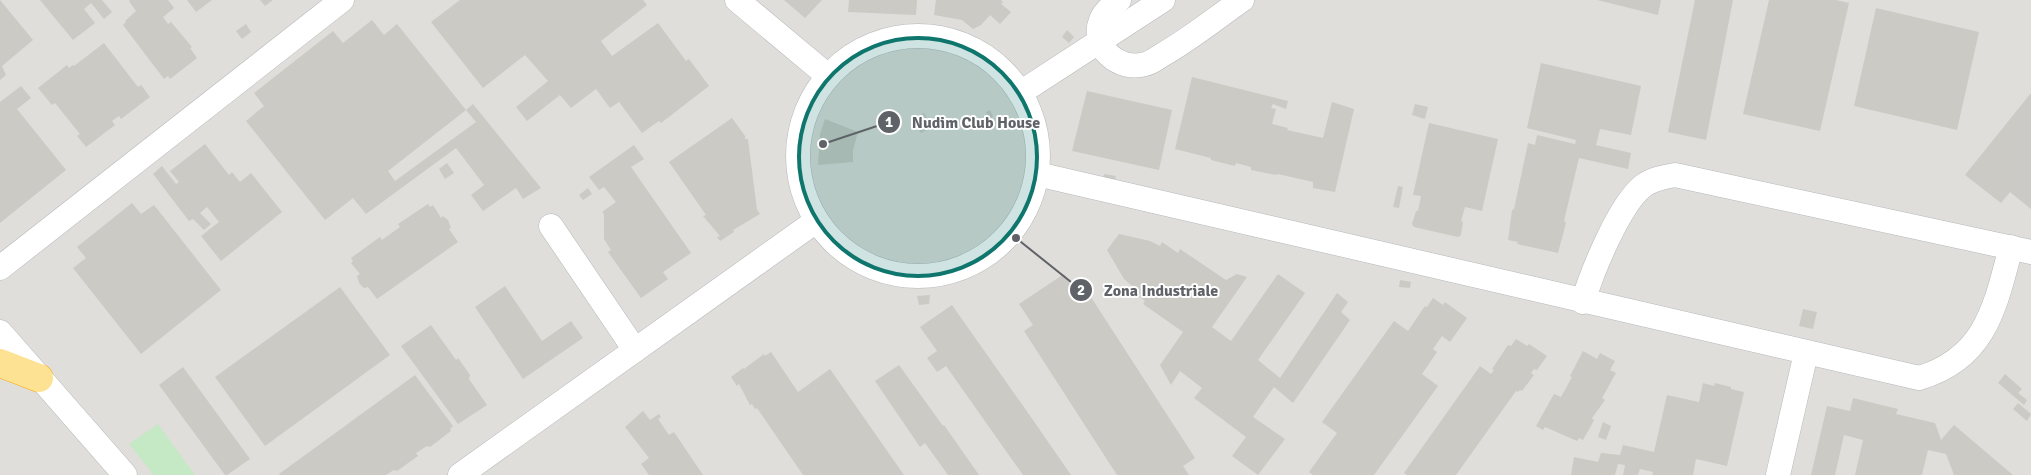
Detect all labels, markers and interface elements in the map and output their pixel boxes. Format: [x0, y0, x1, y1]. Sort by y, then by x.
callout: Nudim Club House [876, 107, 1050, 138]
text: 1 [885, 113, 893, 131]
text: Nudim Club House [912, 113, 1040, 133]
callout: Zona Industriale [1068, 275, 1228, 306]
text: 2 [1077, 281, 1085, 299]
text: Zona Industriale [1104, 281, 1218, 301]

